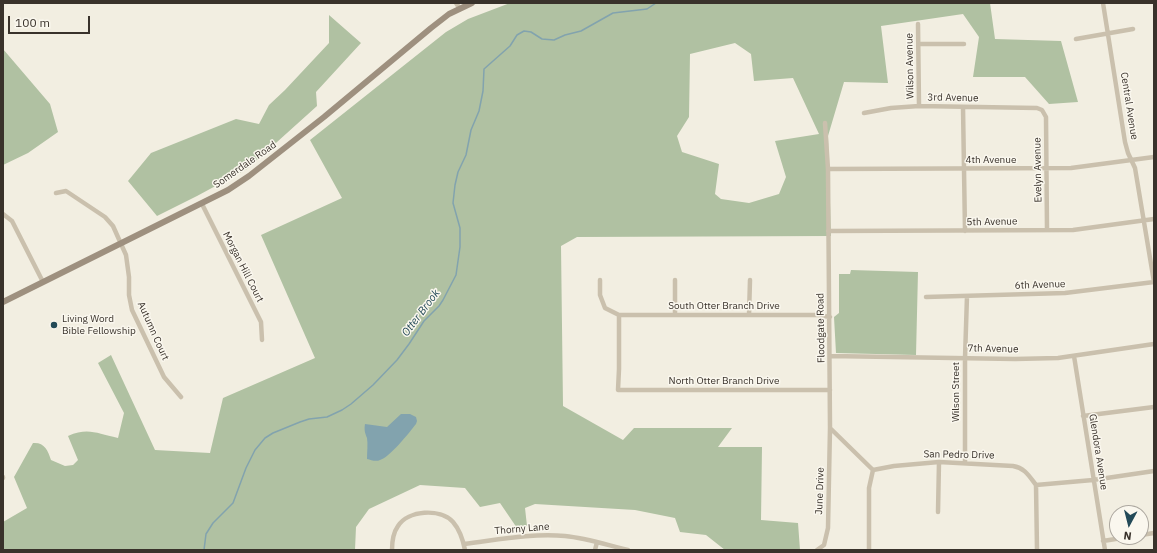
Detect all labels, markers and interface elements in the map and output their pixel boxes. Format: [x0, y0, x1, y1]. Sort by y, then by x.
scale bar [10, 8, 92, 34]
text: 100 m [15, 15, 50, 30]
street label: Wilson Avenue [903, 33, 917, 99]
street label: Central Avenue [1118, 71, 1140, 141]
street label: 3rd Avenue [927, 92, 979, 104]
street label: Evelyn Avenue [1031, 137, 1045, 203]
street label: Somerdale Road [211, 139, 279, 191]
street label: 4th Avenue [966, 154, 1016, 166]
street label: 5th Avenue [966, 216, 1018, 228]
street label: Morgan Hill Court [220, 230, 266, 304]
street label: 6th Avenue [1014, 278, 1066, 292]
water label: Otter Brook [399, 287, 443, 339]
street label: Floodgate Road [814, 293, 828, 363]
street label: Autumn Court [135, 300, 171, 362]
street label: South Otter Branch Drive [668, 300, 780, 312]
place label: Living Word Bible Fellowship [62, 313, 136, 336]
marker: Living Word Bible Fellowship [49, 320, 59, 330]
street label: 7th Avenue [967, 343, 1019, 355]
street label: Wilson Street [950, 362, 962, 422]
street label: North Otter Branch Drive [669, 375, 779, 387]
street label: Glendora Avenue [1086, 413, 1110, 491]
street label: San Pedro Drive [923, 448, 995, 462]
street label: June Drive [813, 467, 827, 515]
north arrow [1109, 505, 1149, 545]
street label: Thorny Lane [494, 521, 550, 537]
text: N [1123, 528, 1132, 543]

